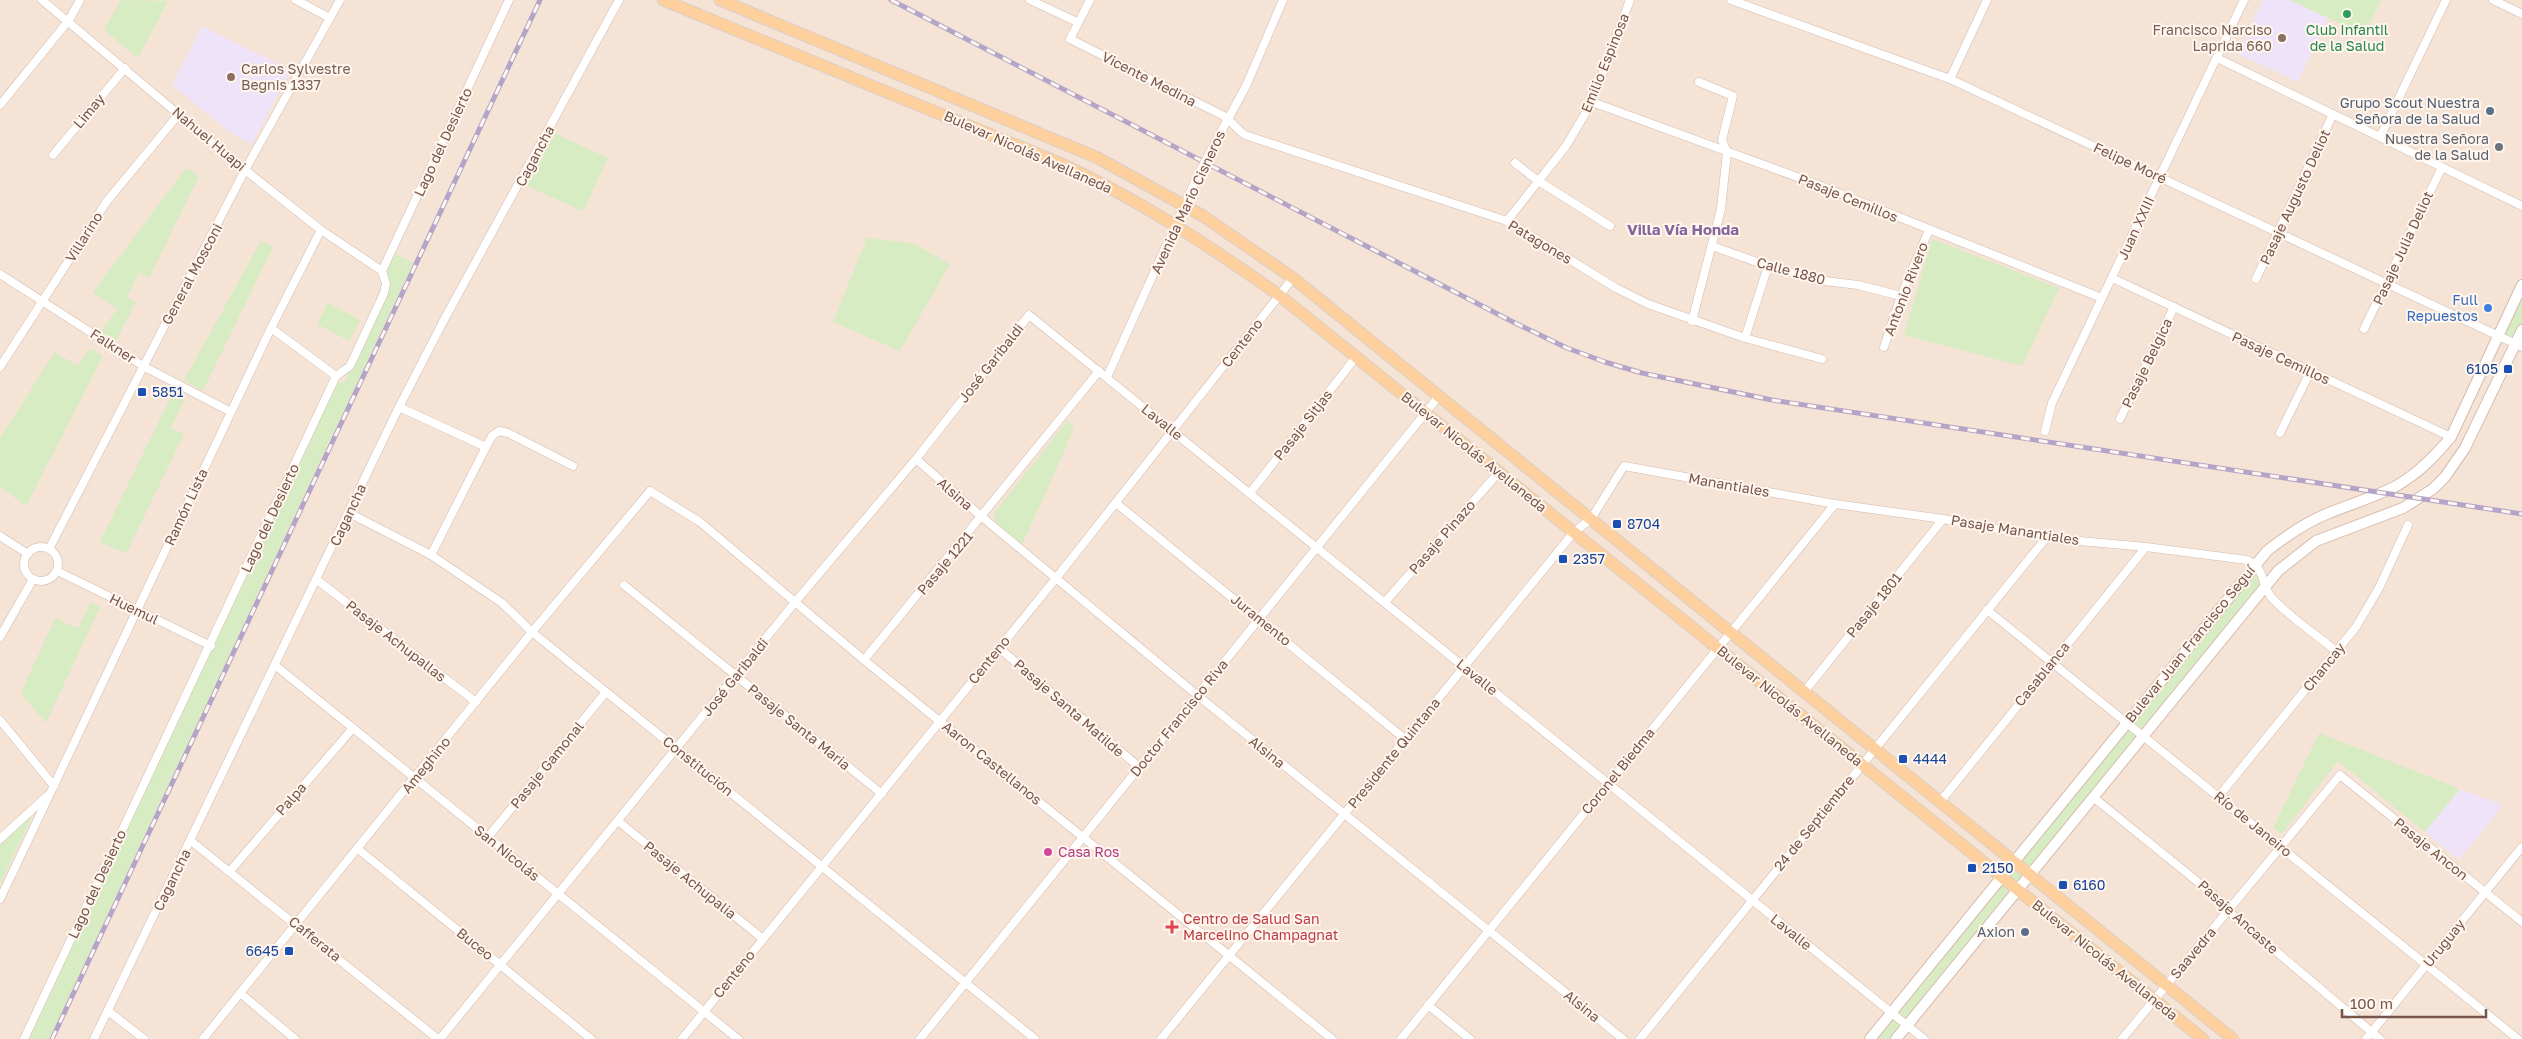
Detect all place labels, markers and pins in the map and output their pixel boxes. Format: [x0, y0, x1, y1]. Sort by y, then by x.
marker: Club Infantil de la Salud [2341, 8, 2353, 20]
place label: Francisco Narciso Laprida 660 [2152, 21, 2272, 54]
place label: Club Infantil de la Salud [2306, 21, 2388, 54]
marker: Francisco Narciso Laprida 660 [2276, 32, 2288, 44]
place label: Carlos Sylvestre Begnis 1337 [241, 60, 351, 93]
marker: Carlos Sylvestre Begnis 1337 [225, 71, 237, 83]
place label: Grupo Scout Nuestra Señora de la Salud [2340, 94, 2480, 127]
marker: Grupo Scout Nuestra Señora de la Salud [2484, 105, 2496, 117]
place label: Nuestra Señora de la Salud [2385, 130, 2489, 163]
marker: Nuestra Señora de la Salud [2493, 141, 2505, 153]
place label: Full Repuestos [2406, 291, 2478, 324]
marker: Full Repuestos [2482, 302, 2494, 314]
place label: 6105 [2466, 360, 2498, 377]
marker: 6105 [2502, 363, 2514, 375]
place label: 5851 [152, 383, 184, 400]
marker: 5851 [136, 386, 148, 398]
place label: 8704 [1627, 515, 1660, 532]
marker: 8704 [1611, 518, 1623, 530]
place label: 2357 [1573, 550, 1605, 567]
marker: 2357 [1557, 553, 1569, 565]
place label: 4444 [1913, 750, 1947, 767]
marker: 4444 [1897, 753, 1909, 765]
place label: Casa Ros [1058, 843, 1119, 860]
marker: Casa Ros [1042, 846, 1054, 858]
place label: 2150 [1982, 859, 2014, 876]
marker: 2150 [1966, 862, 1978, 874]
place label: 6160 [2073, 876, 2105, 893]
marker: 6160 [2057, 879, 2069, 891]
place label: Centro de Salud San Marcelino Champagnat [1183, 910, 1338, 943]
marker: Centro de Salud San Marcelino Champagnat [1165, 920, 1179, 934]
place label: Axion [1977, 923, 2015, 940]
marker: Axion [2019, 926, 2031, 938]
place label: 6645 [245, 942, 279, 959]
marker: 6645 [283, 945, 295, 957]

